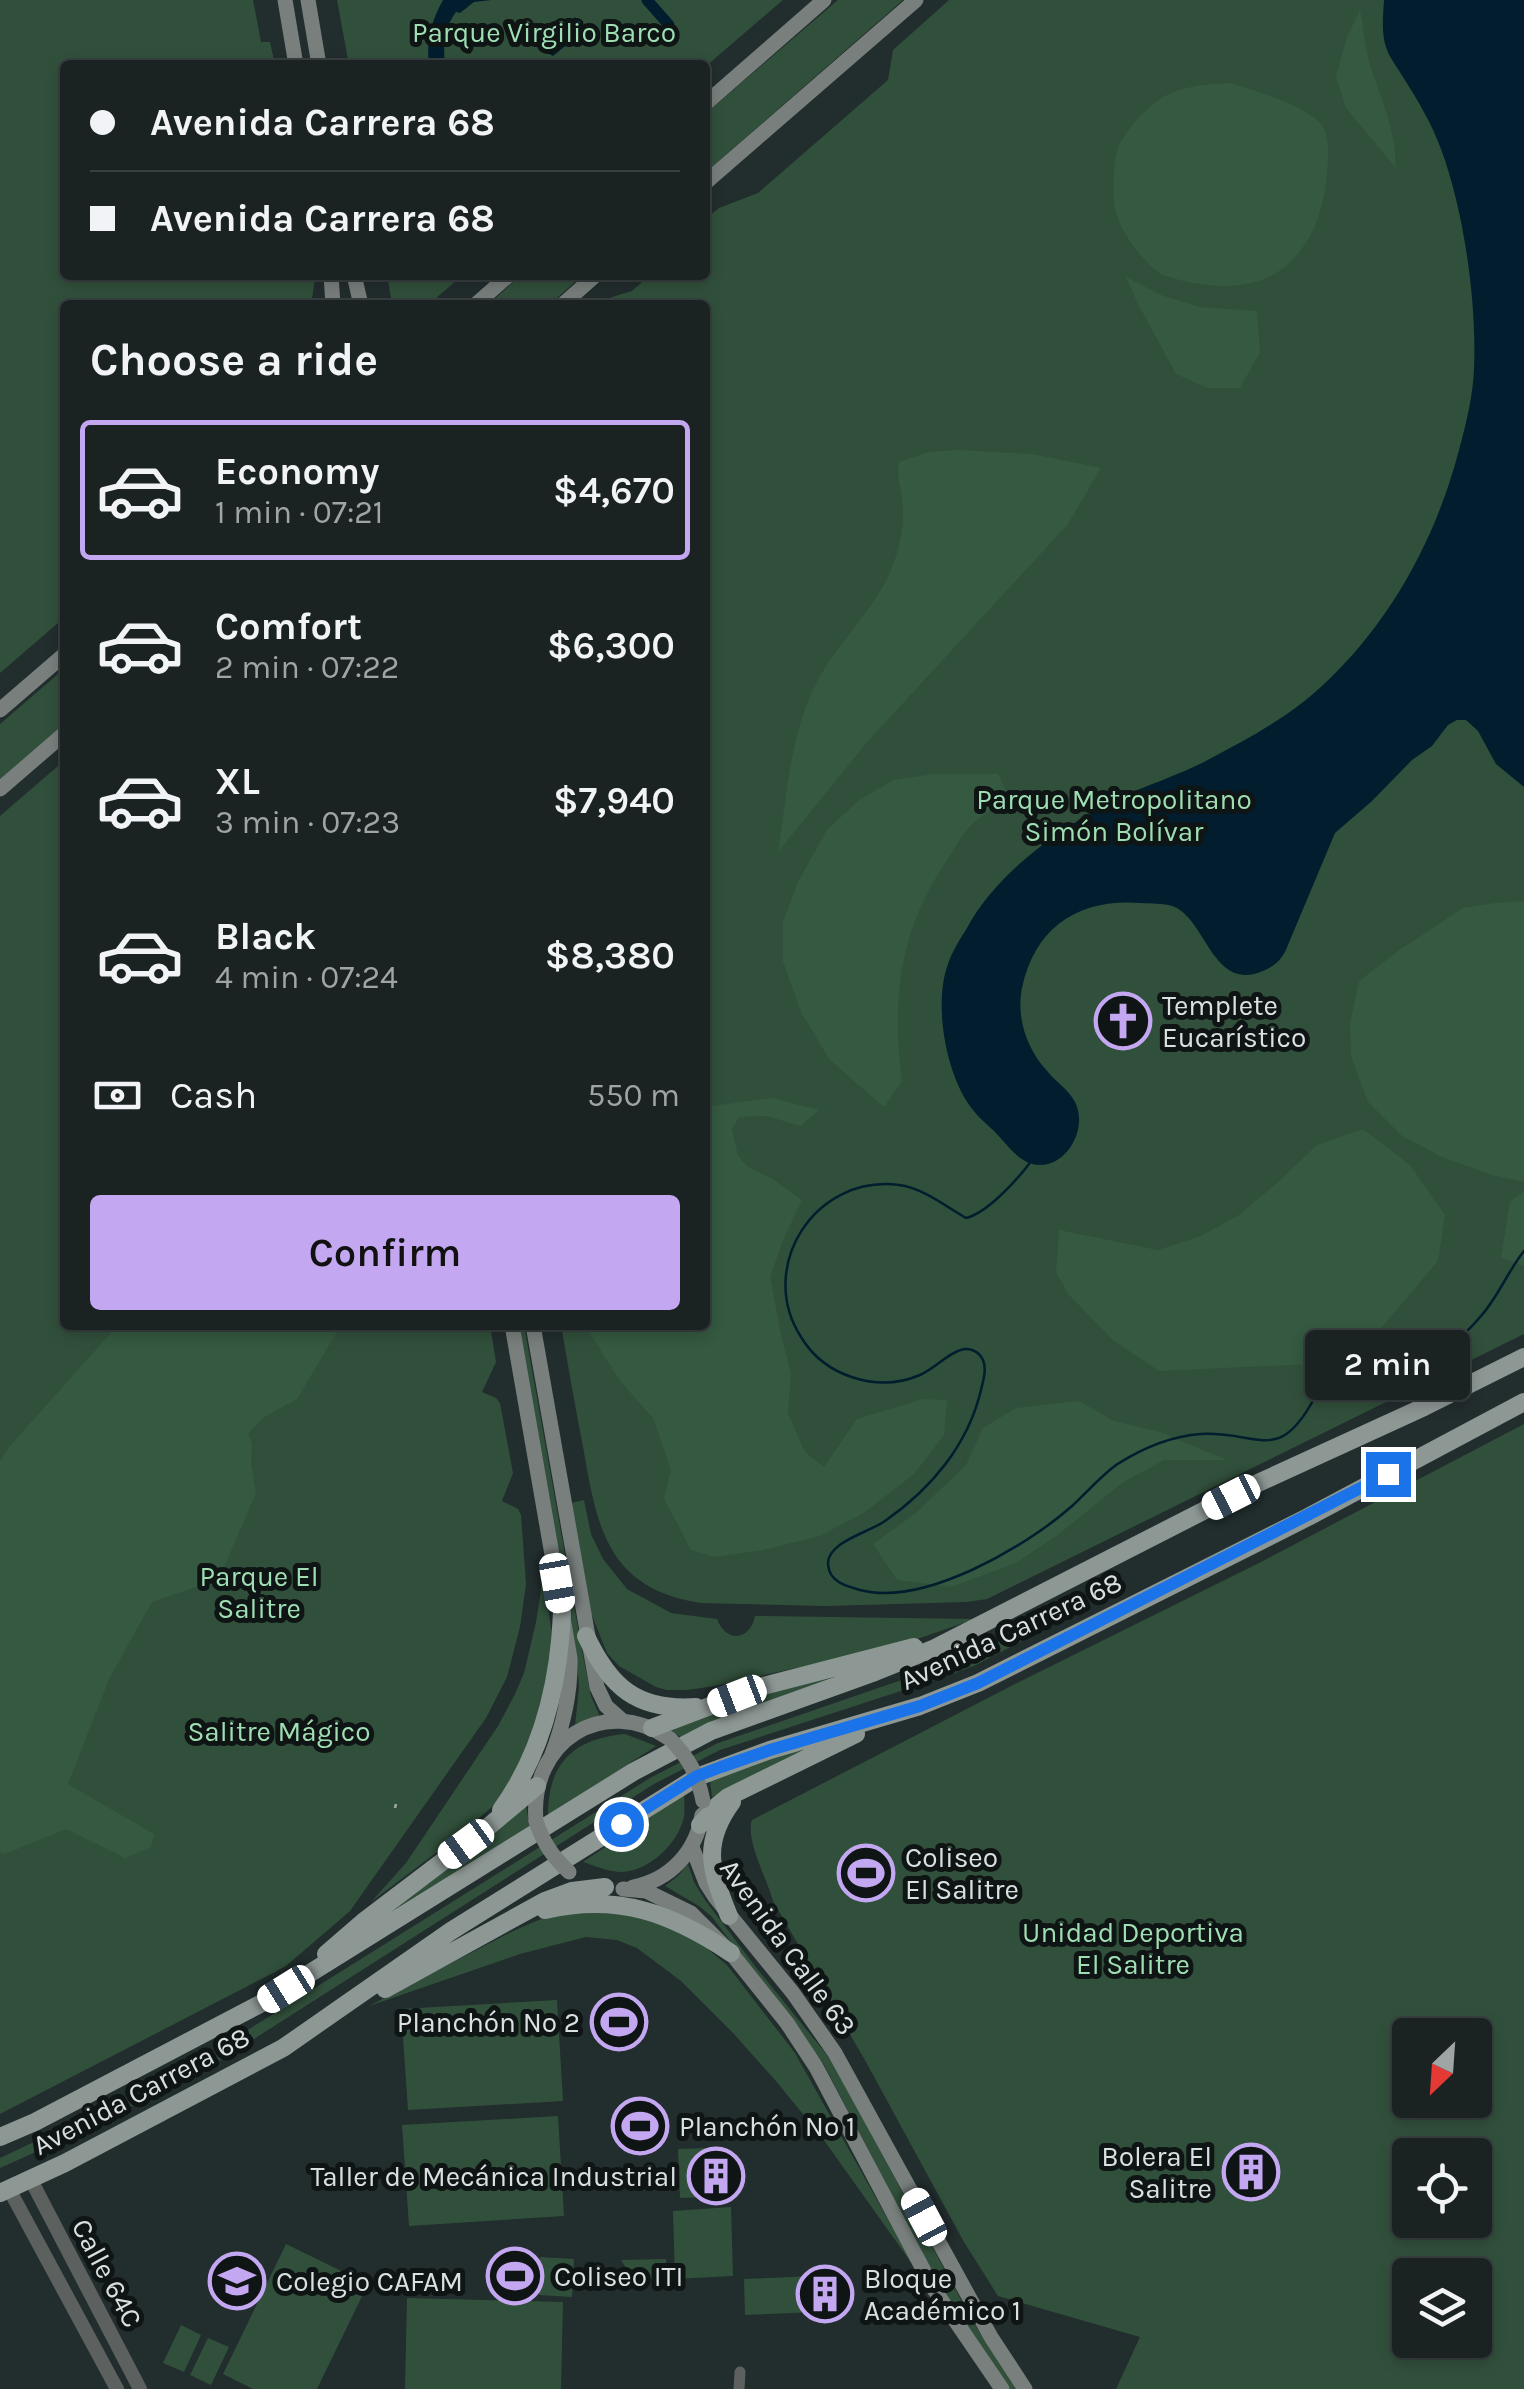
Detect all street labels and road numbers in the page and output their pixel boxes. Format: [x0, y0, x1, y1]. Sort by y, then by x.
street label: Avenida Carrera 68 [895, 1565, 1127, 1697]
street label: Avenida Calle 63 [713, 1852, 863, 2042]
street label: Avenida Carrera 68 [27, 2020, 255, 2162]
street label: Calle 64C [65, 2213, 149, 2333]

